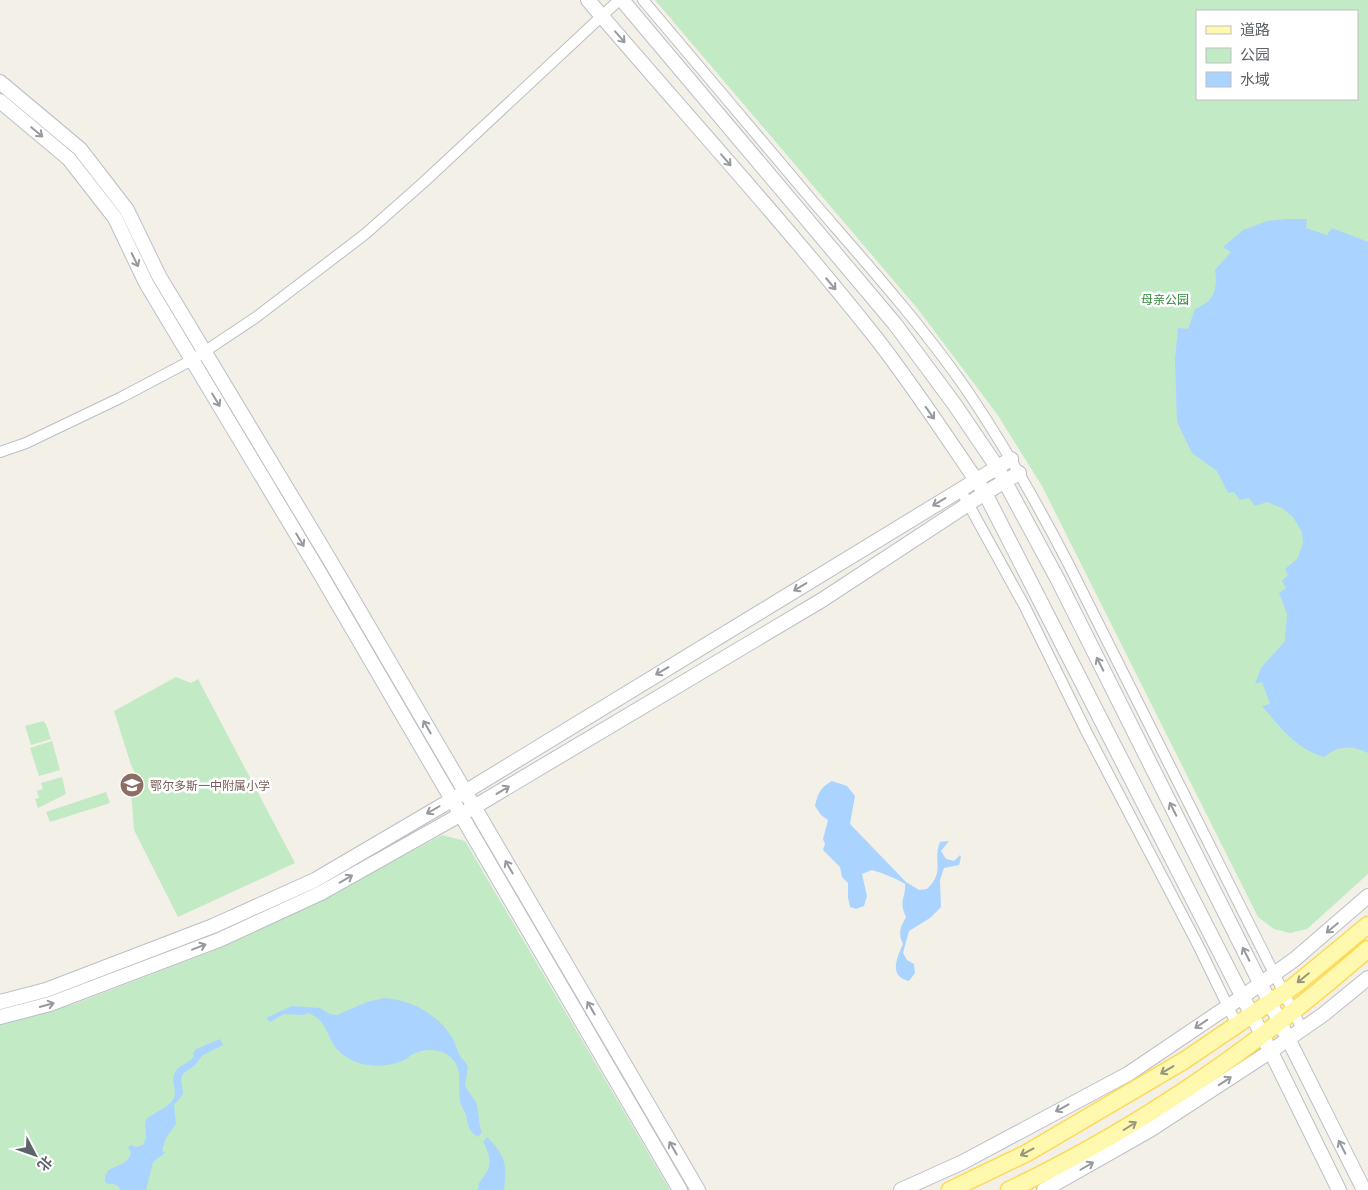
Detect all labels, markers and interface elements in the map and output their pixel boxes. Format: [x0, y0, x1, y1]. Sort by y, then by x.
legend [1196, 10, 1358, 100]
text: 道路 [1240, 20, 1270, 38]
one-way arrow [614, 30, 625, 43]
text: 公园 [1240, 45, 1270, 63]
text: 水域 [1240, 70, 1270, 88]
one-way arrow [31, 126, 44, 138]
one-way arrow [720, 154, 732, 167]
one-way arrow [130, 252, 140, 267]
one-way arrow [826, 278, 837, 291]
park label: 母亲公园 [1141, 292, 1189, 306]
one-way arrow [212, 393, 222, 407]
one-way arrow [925, 406, 935, 420]
one-way arrow [933, 498, 947, 508]
one-way arrow [295, 532, 305, 546]
one-way arrow [794, 582, 808, 592]
one-way arrow [1095, 657, 1104, 672]
one-way arrow [655, 667, 669, 677]
one-way arrow [422, 720, 432, 735]
school or university icon: 鄂尔多斯一中附属小学 [119, 772, 145, 798]
place label: 鄂尔多斯一中附属小学 [150, 778, 270, 792]
one-way arrow [495, 784, 509, 794]
one-way arrow [1168, 802, 1177, 817]
one-way arrow [427, 806, 441, 816]
one-way arrow [504, 861, 514, 875]
one-way arrow [339, 873, 353, 883]
one-way arrow [1325, 922, 1338, 933]
one-way arrow [191, 942, 206, 951]
one-way arrow [1241, 947, 1251, 962]
one-way arrow [1297, 973, 1310, 984]
one-way arrow [39, 999, 55, 1009]
one-way arrow [586, 1001, 596, 1015]
one-way arrow [1194, 1019, 1208, 1029]
one-way arrow [1160, 1066, 1174, 1076]
one-way arrow [1218, 1076, 1232, 1086]
one-way arrow [1055, 1104, 1070, 1114]
one-way arrow [1122, 1120, 1136, 1130]
north arrow [10, 1130, 60, 1180]
one-way arrow [1337, 1139, 1347, 1154]
one-way arrow [668, 1140, 678, 1155]
one-way arrow [1020, 1148, 1034, 1158]
text: 北 [34, 1153, 56, 1175]
one-way arrow [1079, 1161, 1094, 1171]

